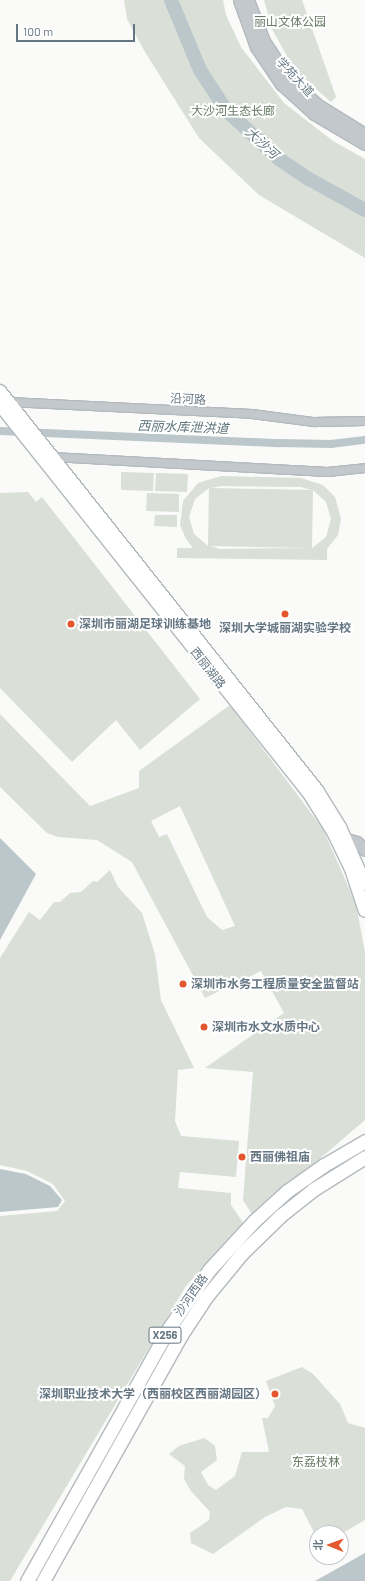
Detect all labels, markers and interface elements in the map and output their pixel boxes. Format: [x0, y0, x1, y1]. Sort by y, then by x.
park label: 丽山文体公园 [254, 15, 326, 29]
scale bar [18, 16, 137, 42]
text: 100 m [23, 24, 53, 38]
street label: 学苑大道 [273, 55, 317, 99]
park label: 大沙河生态长廊 [191, 104, 275, 118]
water label: 大沙河 [242, 124, 282, 162]
street label: 沿河路 [170, 391, 206, 407]
water label: 西丽水库泄洪道 [137, 418, 229, 436]
marker: 深圳大学城丽湖实验学校 [280, 609, 290, 619]
place label: 深圳市丽湖足球训练基地 [79, 617, 211, 631]
marker: 深圳市丽湖足球训练基地 [66, 619, 76, 629]
place label: 深圳大学城丽湖实验学校 [219, 621, 351, 635]
street label: 西丽湖路 [188, 645, 228, 691]
place label: 深圳市水务工程质量安全监督站 [191, 977, 359, 991]
marker: 深圳市水务工程质量安全监督站 [178, 979, 188, 989]
place label: 深圳市水文水质中心 [212, 1020, 320, 1034]
marker: 深圳市水文水质中心 [199, 1022, 209, 1032]
place label: 西丽佛祖庙 [250, 1150, 310, 1164]
marker: 西丽佛祖庙 [237, 1152, 247, 1162]
street label: 沙河西路 [171, 1271, 211, 1319]
road number: X256 [148, 1326, 182, 1344]
place label: 深圳职业技术大学（西丽校区西丽湖园区） [39, 1387, 267, 1401]
marker: 深圳职业技术大学（西丽校区西丽湖园区） [270, 1389, 280, 1399]
park label: 东荔枝林 [292, 1455, 340, 1469]
north arrow [309, 1525, 349, 1565]
text: 北 [311, 1539, 324, 1550]

